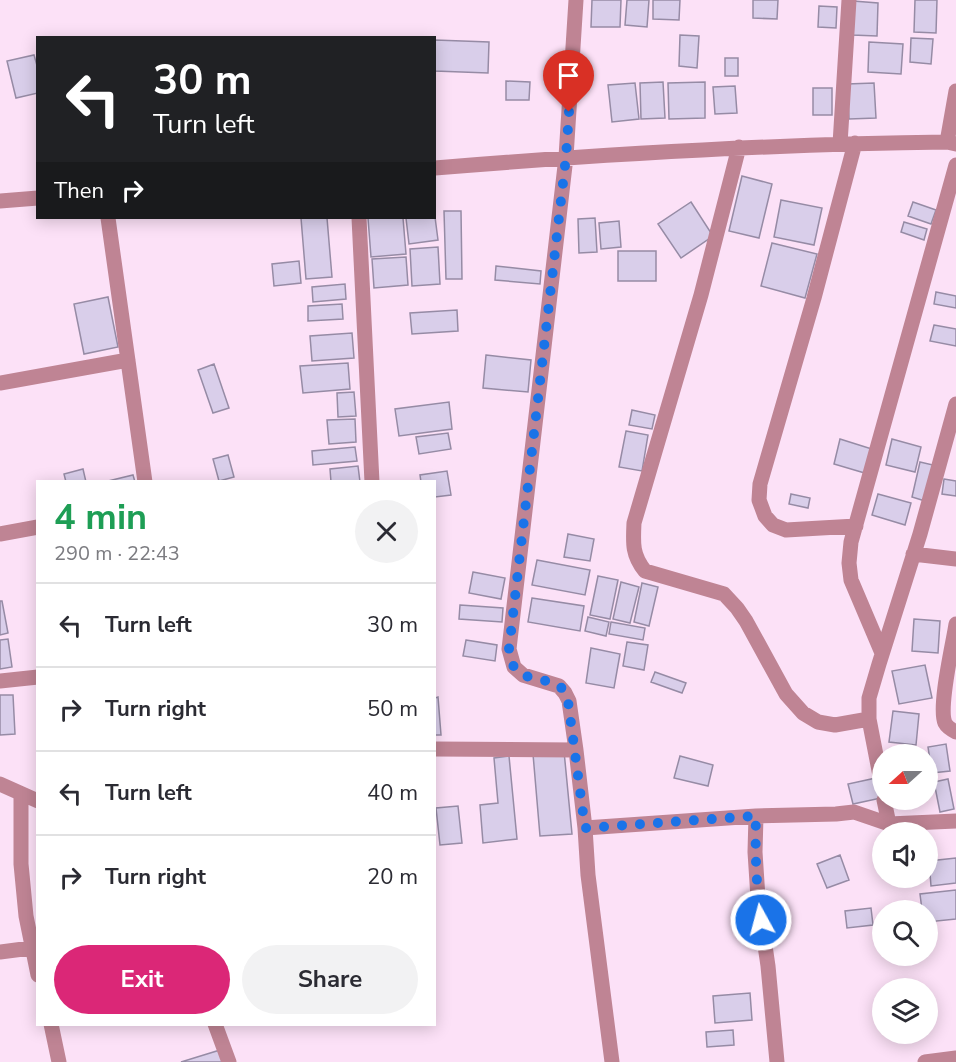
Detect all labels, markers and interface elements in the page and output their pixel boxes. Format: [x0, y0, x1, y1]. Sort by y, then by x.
pin [543, 50, 594, 112]
text: 30 m [153, 52, 252, 109]
icon: arrive [552, 59, 585, 92]
icon: left [54, 60, 132, 138]
text: Turn left [153, 106, 254, 143]
icon: right [116, 174, 149, 207]
text: Then [54, 176, 104, 206]
text: 4 min [54, 493, 147, 542]
button: close [355, 500, 418, 563]
text: 290 m · 22:43 [54, 540, 180, 567]
icon: left [54, 609, 87, 642]
text: Turn left [105, 610, 192, 640]
text: 30 m [367, 610, 418, 640]
icon: right [54, 693, 87, 726]
text: Turn right [105, 694, 206, 724]
text: 50 m [367, 694, 418, 724]
north arrow [872, 744, 938, 810]
map controls [872, 744, 938, 1044]
icon: left [54, 777, 87, 810]
text: Turn left [105, 778, 192, 808]
text: 40 m [367, 778, 418, 808]
button: sound [872, 822, 938, 888]
icon: right [54, 861, 87, 894]
text: Turn right [105, 862, 206, 892]
text: 20 m [367, 862, 418, 892]
position arrow [729, 888, 793, 952]
button: search [872, 900, 938, 966]
button: Exit [54, 945, 230, 1014]
button: Share [242, 945, 418, 1014]
button: layers [872, 978, 938, 1044]

